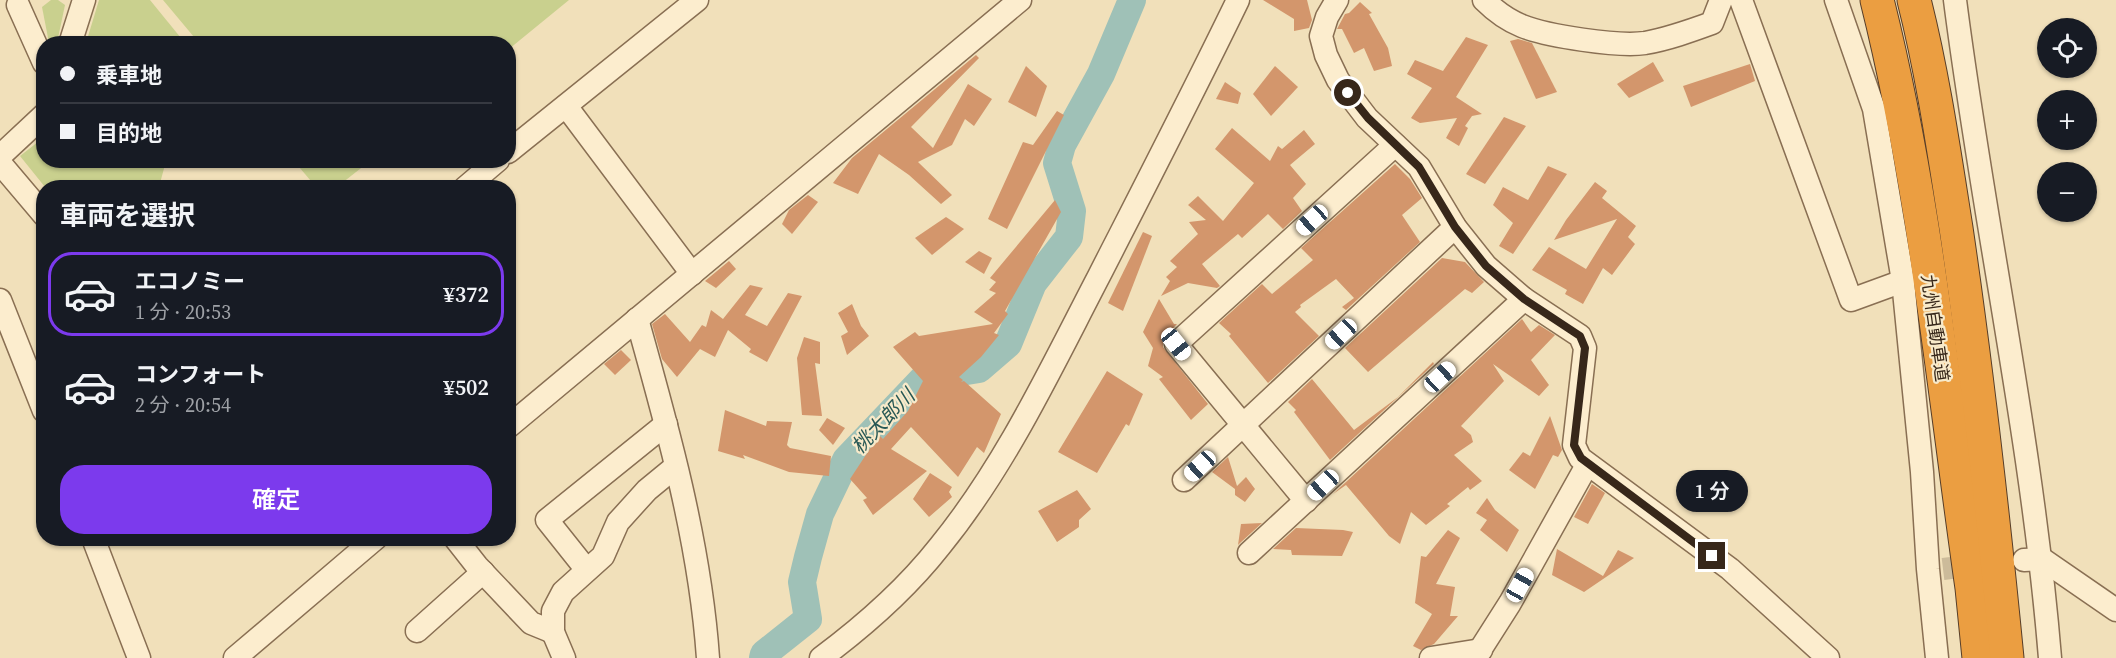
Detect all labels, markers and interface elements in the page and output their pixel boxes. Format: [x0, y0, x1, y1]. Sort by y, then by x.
map controls [2037, 18, 2097, 222]
button: locate [2037, 18, 2097, 78]
text: 乗車地 [96, 60, 162, 90]
route start [1334, 79, 1361, 106]
button: + [2037, 90, 2097, 150]
text: 目的地 [96, 118, 162, 148]
button: − [2037, 162, 2097, 222]
text: 車両を選択 [60, 197, 195, 234]
car [1293, 201, 1331, 239]
text: エコノミー [135, 266, 245, 296]
icon: car [63, 267, 117, 321]
street label: 九州自動車道 [1916, 273, 1955, 383]
text: ¥372 [443, 279, 489, 309]
text: 1 分 · 20:53 [135, 298, 231, 326]
car [1322, 315, 1360, 353]
car [1158, 324, 1194, 364]
car [1421, 358, 1459, 396]
text: コンフォート [135, 359, 266, 389]
icon: car [63, 360, 117, 414]
text: ¥502 [443, 372, 489, 402]
water label: 桃太郎川 [845, 381, 922, 459]
text: 2 分 · 20:54 [135, 391, 231, 419]
car [1181, 447, 1219, 485]
button: 確定 [60, 465, 492, 534]
car [1304, 466, 1342, 504]
callout: 1 分 [1676, 469, 1748, 511]
text: 1 分 [1695, 477, 1729, 505]
route end [1698, 542, 1725, 569]
car [1503, 565, 1537, 605]

